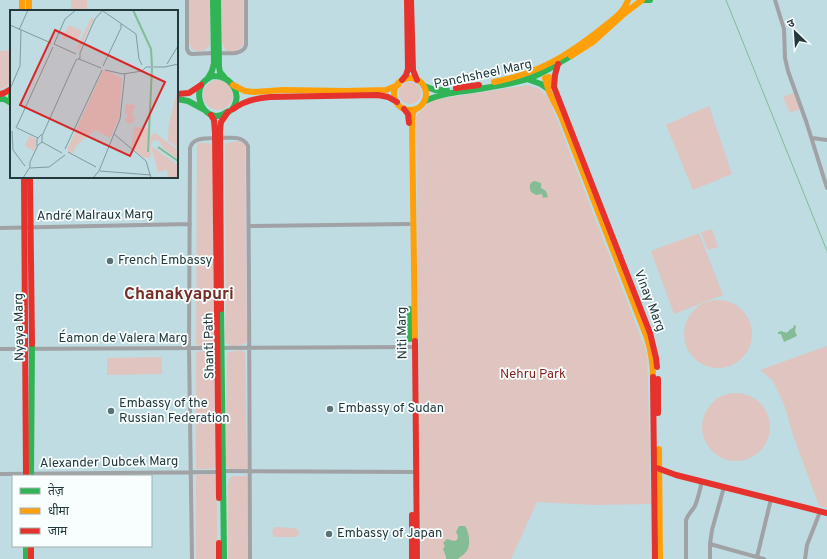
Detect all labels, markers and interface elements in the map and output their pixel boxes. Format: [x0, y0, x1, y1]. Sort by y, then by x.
inset map [10, 10, 178, 178]
north arrow [775, 12, 815, 52]
text: उ [785, 16, 798, 32]
street label: Panchsheel Marg [433, 57, 533, 93]
street label: André Malraux Marg [37, 207, 153, 225]
place label: French Embassy [118, 253, 213, 269]
marker: French Embassy [105, 256, 115, 266]
street label: Vinay Marg [630, 268, 668, 334]
district label: Chanakyapuri [124, 284, 234, 306]
street label: Nyaya Marg [11, 293, 29, 361]
street label: Niti Marg [395, 307, 411, 359]
street label: Shanti Path [201, 312, 219, 380]
street label: Éamon de Valera Marg [58, 329, 188, 347]
park label: Nehru Park [500, 367, 566, 383]
place label: Embassy of the Russian Federation [119, 396, 229, 427]
place label: Embassy of Sudan [338, 401, 444, 417]
marker: Embassy of Sudan [325, 404, 335, 414]
marker: Embassy of the Russian Federation [106, 406, 116, 416]
street label: Alexander Dubcek Marg [40, 454, 178, 472]
legend [12, 475, 152, 547]
text: तेज़ [48, 483, 65, 500]
text: धीमा [48, 503, 70, 520]
text: जाम [48, 524, 68, 540]
place label: Embassy of Japan [337, 526, 442, 542]
marker: Embassy of Japan [324, 529, 334, 539]

